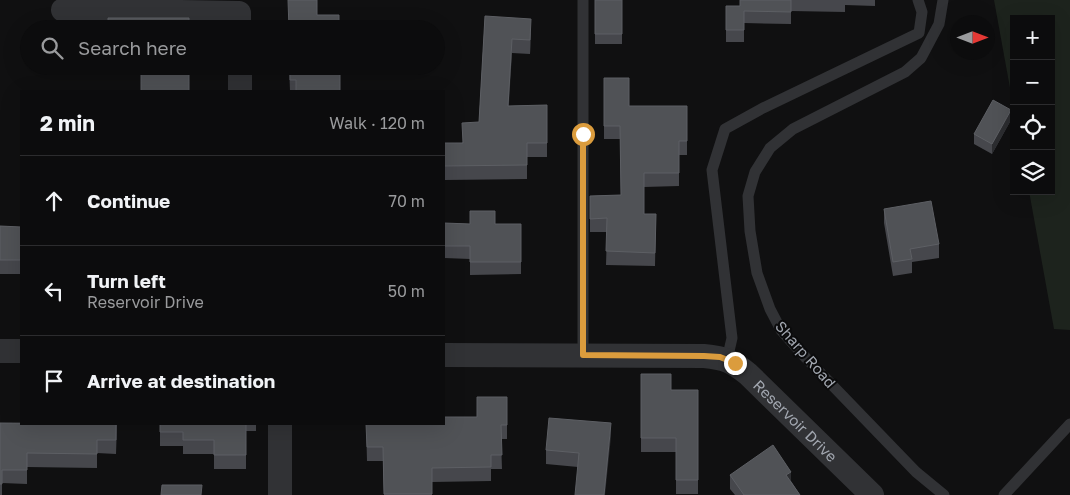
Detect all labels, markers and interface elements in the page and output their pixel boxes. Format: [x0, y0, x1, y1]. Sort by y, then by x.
north arrow [950, 15, 995, 60]
map controls [1010, 15, 1055, 195]
button: + [1010, 15, 1055, 60]
search box [20, 20, 445, 75]
icon: search [38, 34, 66, 62]
text: Search here [78, 36, 187, 59]
button: − [1010, 60, 1055, 105]
button: locate [1010, 105, 1055, 150]
text: 2 min [40, 110, 95, 136]
text: Walk · 120 m [329, 113, 425, 133]
route start [572, 123, 595, 146]
button: layers [1010, 150, 1055, 195]
icon: ahead [40, 187, 68, 215]
text: Continue [87, 189, 170, 212]
text: 70 m [388, 191, 425, 211]
text: Turn left [87, 269, 166, 292]
icon: left [40, 277, 68, 305]
text: 50 m [388, 281, 425, 301]
text: Reservoir Drive [87, 292, 204, 312]
street label: Sharp Road [772, 317, 840, 391]
route end [724, 352, 747, 375]
icon: arrive [40, 367, 68, 395]
text: Arrive at destination [87, 369, 275, 392]
street label: Reservoir Drive [750, 376, 841, 465]

